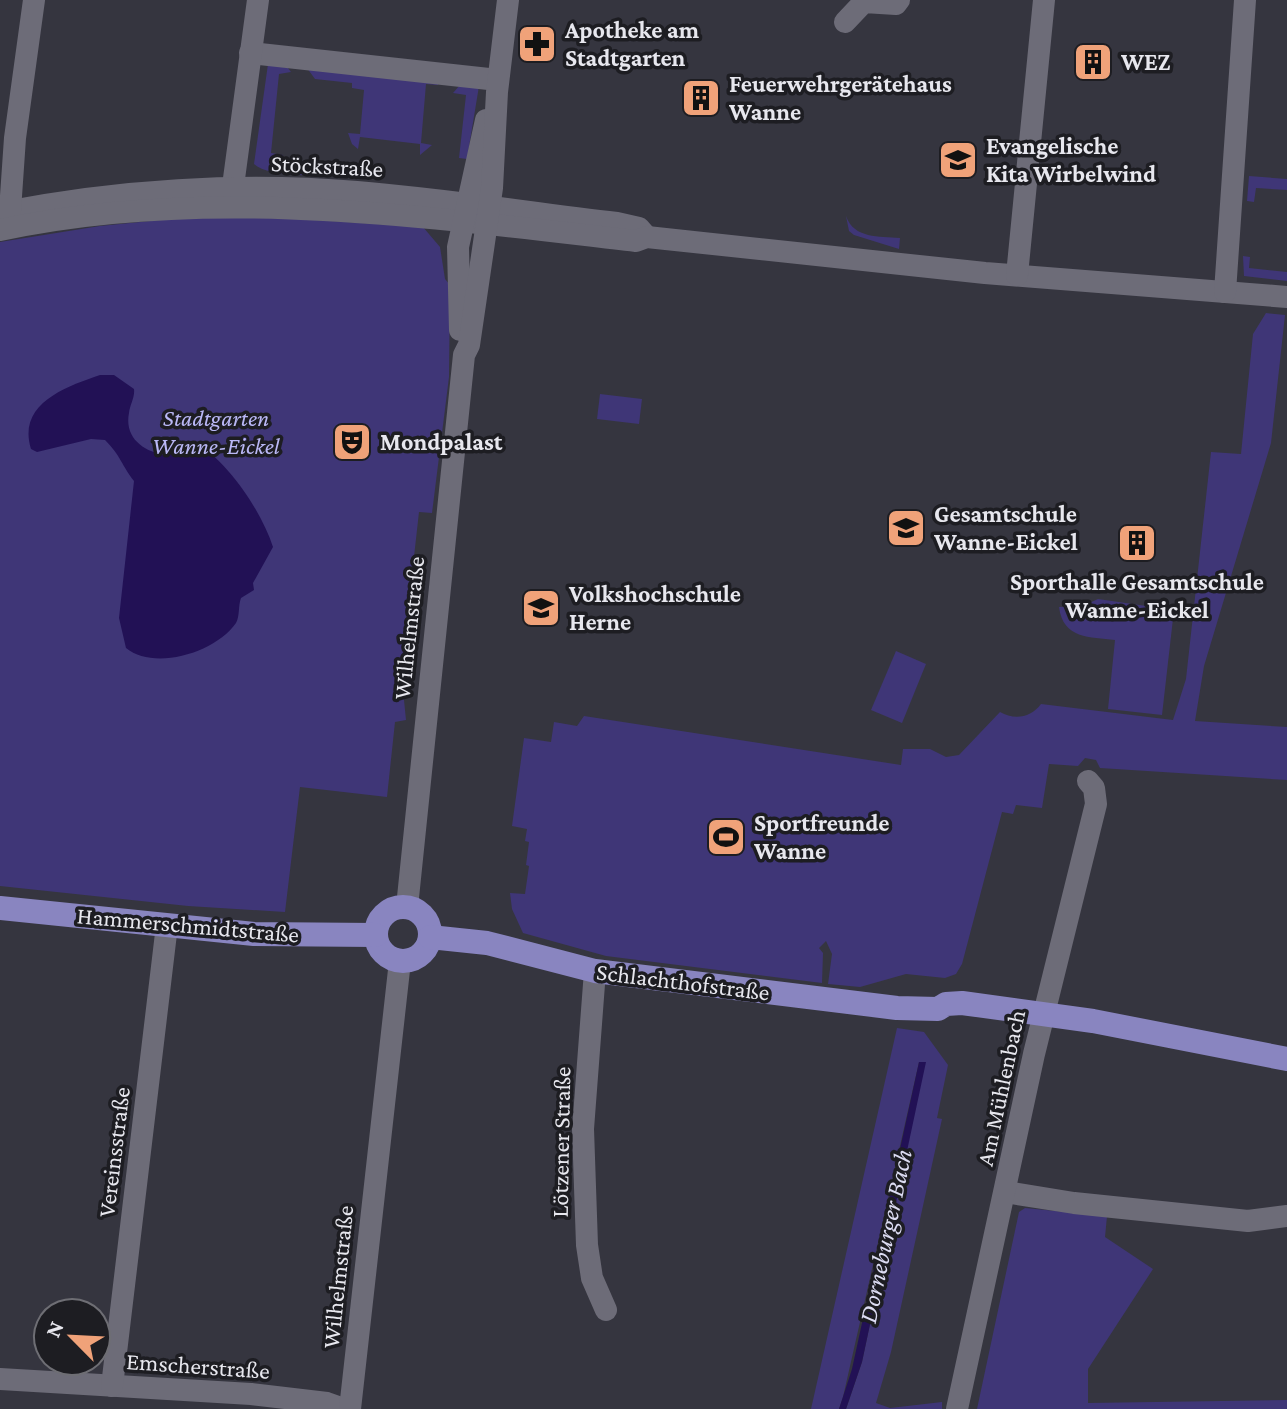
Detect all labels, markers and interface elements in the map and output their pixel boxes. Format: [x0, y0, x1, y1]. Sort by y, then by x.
place label: Apotheke am Stadtgarten [564, 16, 700, 71]
pharmacy icon: Apotheke am Stadtgarten [516, 23, 558, 65]
building icon: WEZ [1072, 41, 1114, 83]
place label: WEZ [1120, 48, 1170, 75]
place label: Feuerwehrgerätehaus Wanne [728, 70, 952, 125]
building icon: Feuerwehrgerätehaus Wanne [680, 77, 722, 119]
place label: Evangelische Kita Wirbelwind [986, 132, 1156, 187]
school or university icon: Evangelische Kita Wirbelwind [937, 139, 979, 181]
street label: Stöckstraße [270, 149, 384, 182]
park label: Stadtgarten Wanne-Eickel [152, 404, 281, 459]
theatre icon: Mondpalast [331, 421, 373, 463]
place label: Mondpalast [380, 428, 503, 455]
place label: Gesamtschule Wanne-Eickel [933, 500, 1078, 555]
school or university icon: Gesamtschule Wanne-Eickel [885, 507, 927, 549]
building icon: Sporthalle Gesamtschule Wanne-Eickel [1116, 522, 1158, 564]
street label: Wilhelmstraße [388, 555, 429, 701]
place label: Sporthalle Gesamtschule Wanne-Eickel [1010, 568, 1264, 623]
place label: Volkshochschule Herne [568, 580, 741, 635]
school or university icon: Volkshochschule Herne [520, 587, 562, 629]
place label: Sportfreunde Wanne [753, 809, 890, 864]
sports icon: Sportfreunde Wanne [705, 816, 747, 858]
street label: Hammerschmidtstraße [76, 901, 300, 948]
street label: Schlachthofstraße [595, 957, 771, 1006]
street label: Am Mühlenbach [971, 1007, 1030, 1168]
street label: Lötzener Straße [546, 1066, 575, 1218]
street label: Vereinsstraße [92, 1085, 135, 1219]
water label: Dorneburger Bach [853, 1146, 918, 1326]
street label: Wilhelmstraße [317, 1204, 358, 1350]
north arrow [32, 1297, 112, 1377]
text: N [40, 1317, 69, 1341]
street label: Emscherstraße [125, 1347, 271, 1384]

